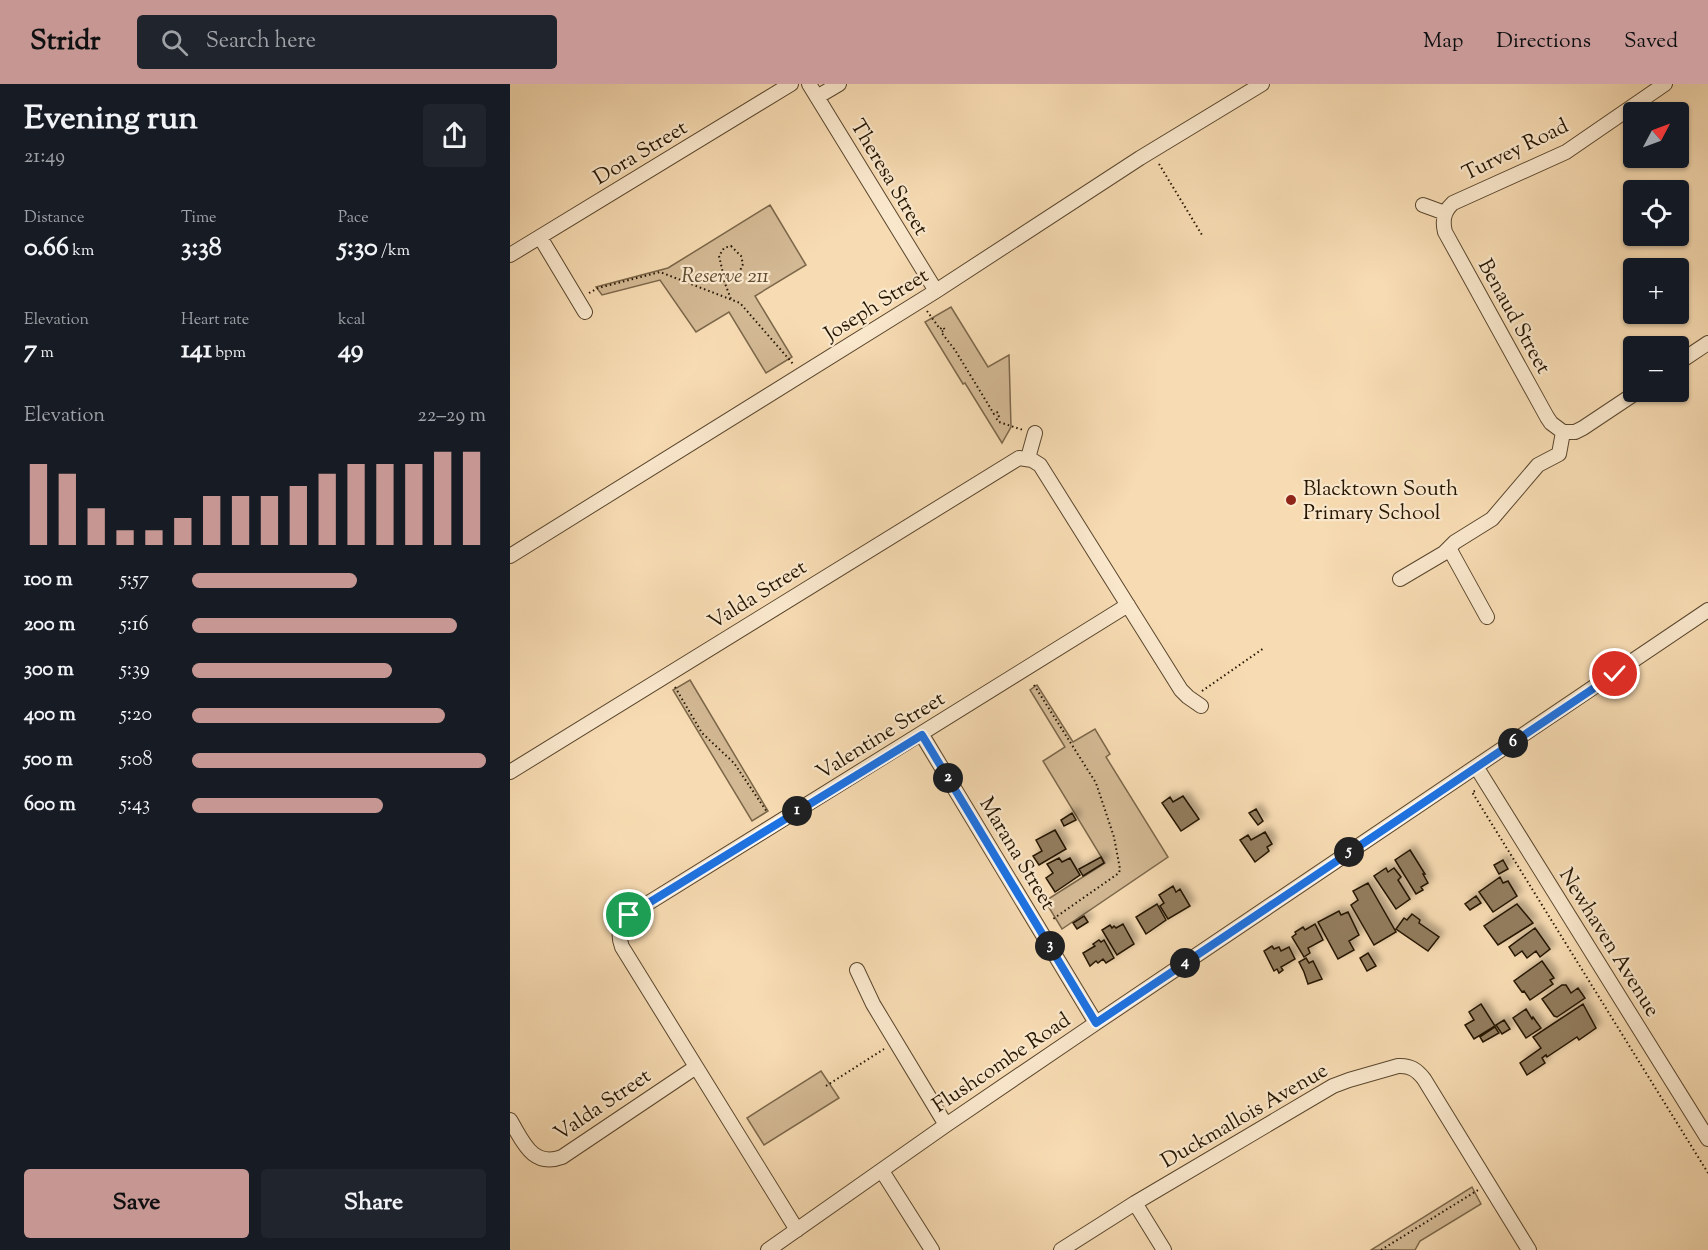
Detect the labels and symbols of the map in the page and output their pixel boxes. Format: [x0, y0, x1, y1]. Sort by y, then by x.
north arrow [1623, 102, 1689, 168]
street label: Turvey Road [1458, 112, 1574, 189]
street label: Dora Street [589, 114, 693, 193]
street label: Theresa Street [842, 114, 935, 242]
street label: Benaud Street [1469, 254, 1557, 380]
park label: Reserve 211 [681, 262, 769, 292]
street label: Joseph Street [818, 262, 935, 350]
place label: Blacktown South Primary School [1303, 475, 1458, 529]
marker: Blacktown South Primary School [1284, 493, 1298, 507]
street label: Valda Street [703, 553, 813, 638]
pin [1589, 648, 1640, 699]
street label: Valentine Street [811, 685, 951, 788]
pin: 6 [1498, 728, 1528, 758]
pin: 2 [933, 763, 963, 793]
street label: Marana Street [971, 792, 1062, 916]
pin: 1 [782, 796, 812, 826]
pin: 5 [1334, 837, 1364, 867]
street label: Newhaven Avenue [1550, 863, 1666, 1023]
pin [603, 889, 654, 940]
pin: 3 [1035, 931, 1065, 961]
pin: 4 [1170, 948, 1200, 978]
street label: Flushcombe Road [927, 1006, 1077, 1121]
street label: Duckmallois Avenue [1156, 1057, 1334, 1177]
street label: Valda Street [549, 1062, 658, 1149]

